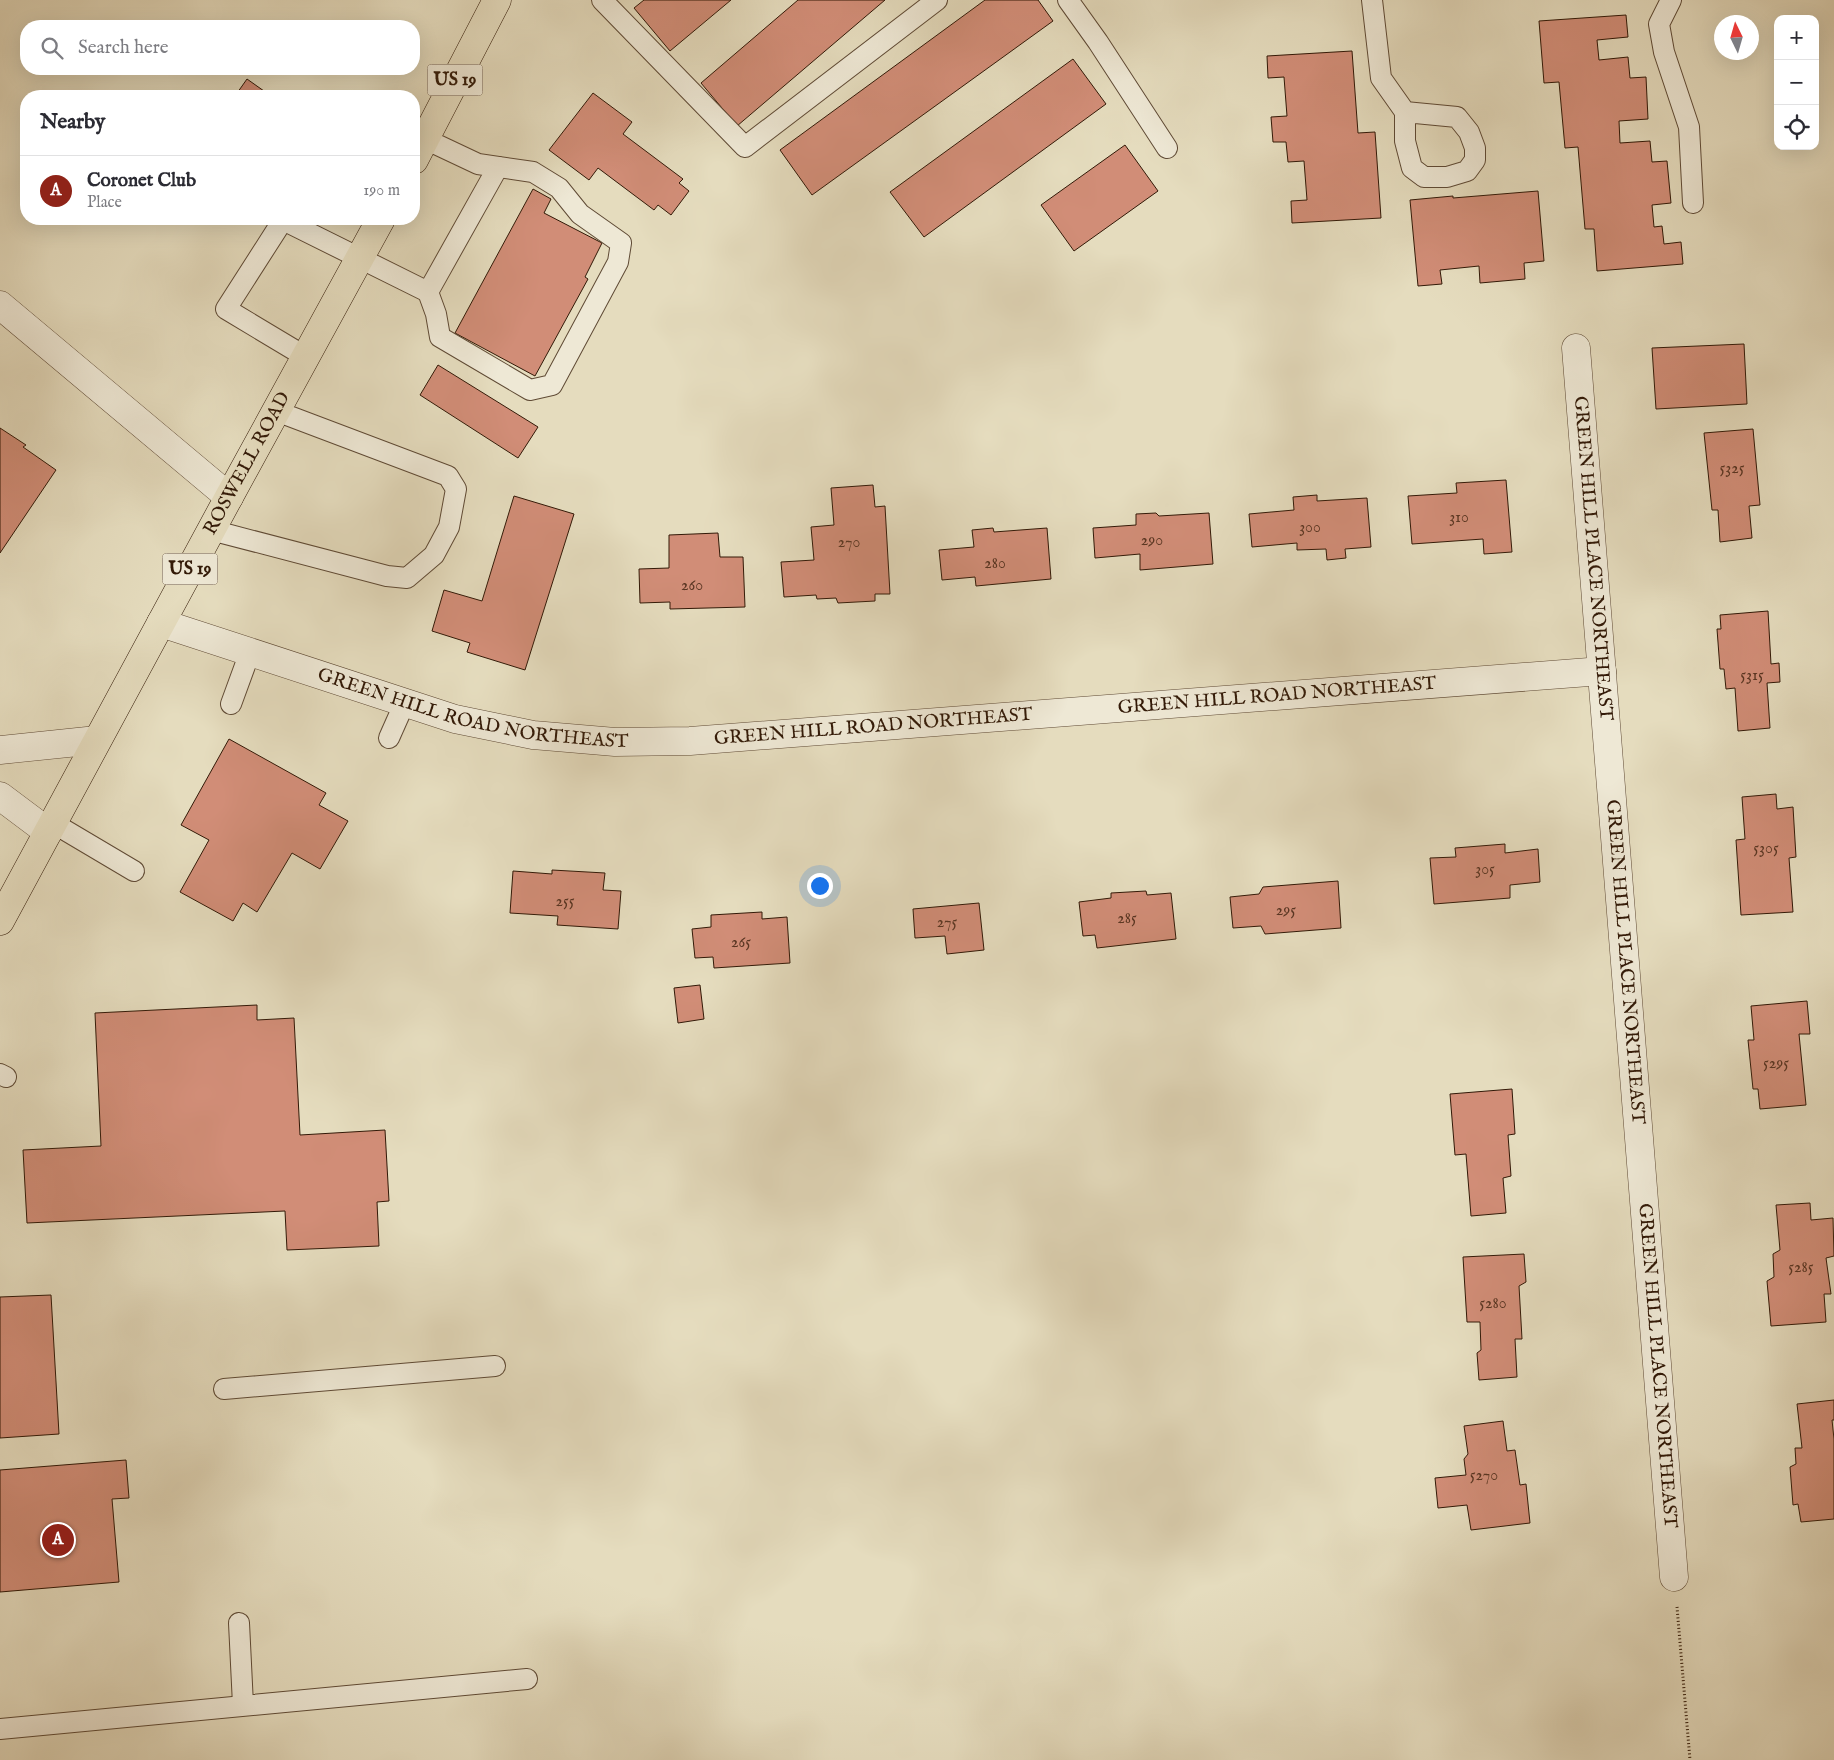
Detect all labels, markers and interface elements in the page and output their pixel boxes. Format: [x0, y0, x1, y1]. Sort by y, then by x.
north arrow [1714, 15, 1759, 60]
map controls [1774, 15, 1819, 150]
button: + [1774, 15, 1819, 60]
search box [20, 20, 420, 75]
icon: search [38, 34, 66, 62]
text: Search here [78, 36, 169, 60]
button: − [1774, 60, 1819, 105]
road number: US 19 [428, 64, 482, 96]
button: locate [1774, 105, 1819, 150]
text: Nearby [40, 109, 105, 136]
text: Coronet Club [87, 169, 196, 193]
text: A [51, 181, 61, 201]
text: 190 m [363, 181, 400, 201]
text: Place [87, 193, 122, 213]
street label: ROSWELL ROAD [199, 388, 296, 539]
street label: GREEN HILL PLACE NORTHEAST [1568, 395, 1618, 722]
house number: 5325 [1719, 459, 1745, 479]
house number: 310 [1449, 508, 1469, 528]
house number: 300 [1299, 518, 1321, 538]
house number: 290 [1141, 531, 1163, 551]
house number: 270 [838, 533, 860, 553]
road number: US 19 [162, 554, 218, 584]
house number: 280 [984, 554, 1006, 574]
house number: 260 [681, 576, 703, 596]
street label: GREEN HILL ROAD NORTHEAST [314, 663, 629, 754]
house number: 5315 [1740, 666, 1764, 686]
street label: GREEN HILL ROAD NORTHEAST [1117, 672, 1437, 720]
street label: GREEN HILL ROAD NORTHEAST [713, 703, 1034, 751]
street label: GREEN HILL PLACE NORTHEAST [1600, 799, 1650, 1125]
house number: 5305 [1753, 839, 1779, 859]
house number: 305 [1475, 860, 1495, 880]
your location [807, 873, 833, 899]
house number: 255 [555, 892, 575, 912]
house number: 295 [1276, 901, 1296, 921]
house number: 285 [1117, 909, 1137, 929]
house number: 275 [937, 913, 958, 933]
house number: 265 [731, 933, 751, 953]
house number: 5295 [1763, 1054, 1789, 1074]
street label: GREEN HILL PLACE NORTHEAST [1632, 1202, 1682, 1529]
house number: 5285 [1788, 1258, 1814, 1278]
house number: 5280 [1479, 1294, 1507, 1314]
house number: 5270 [1470, 1466, 1498, 1486]
pin: A [42, 1521, 74, 1559]

